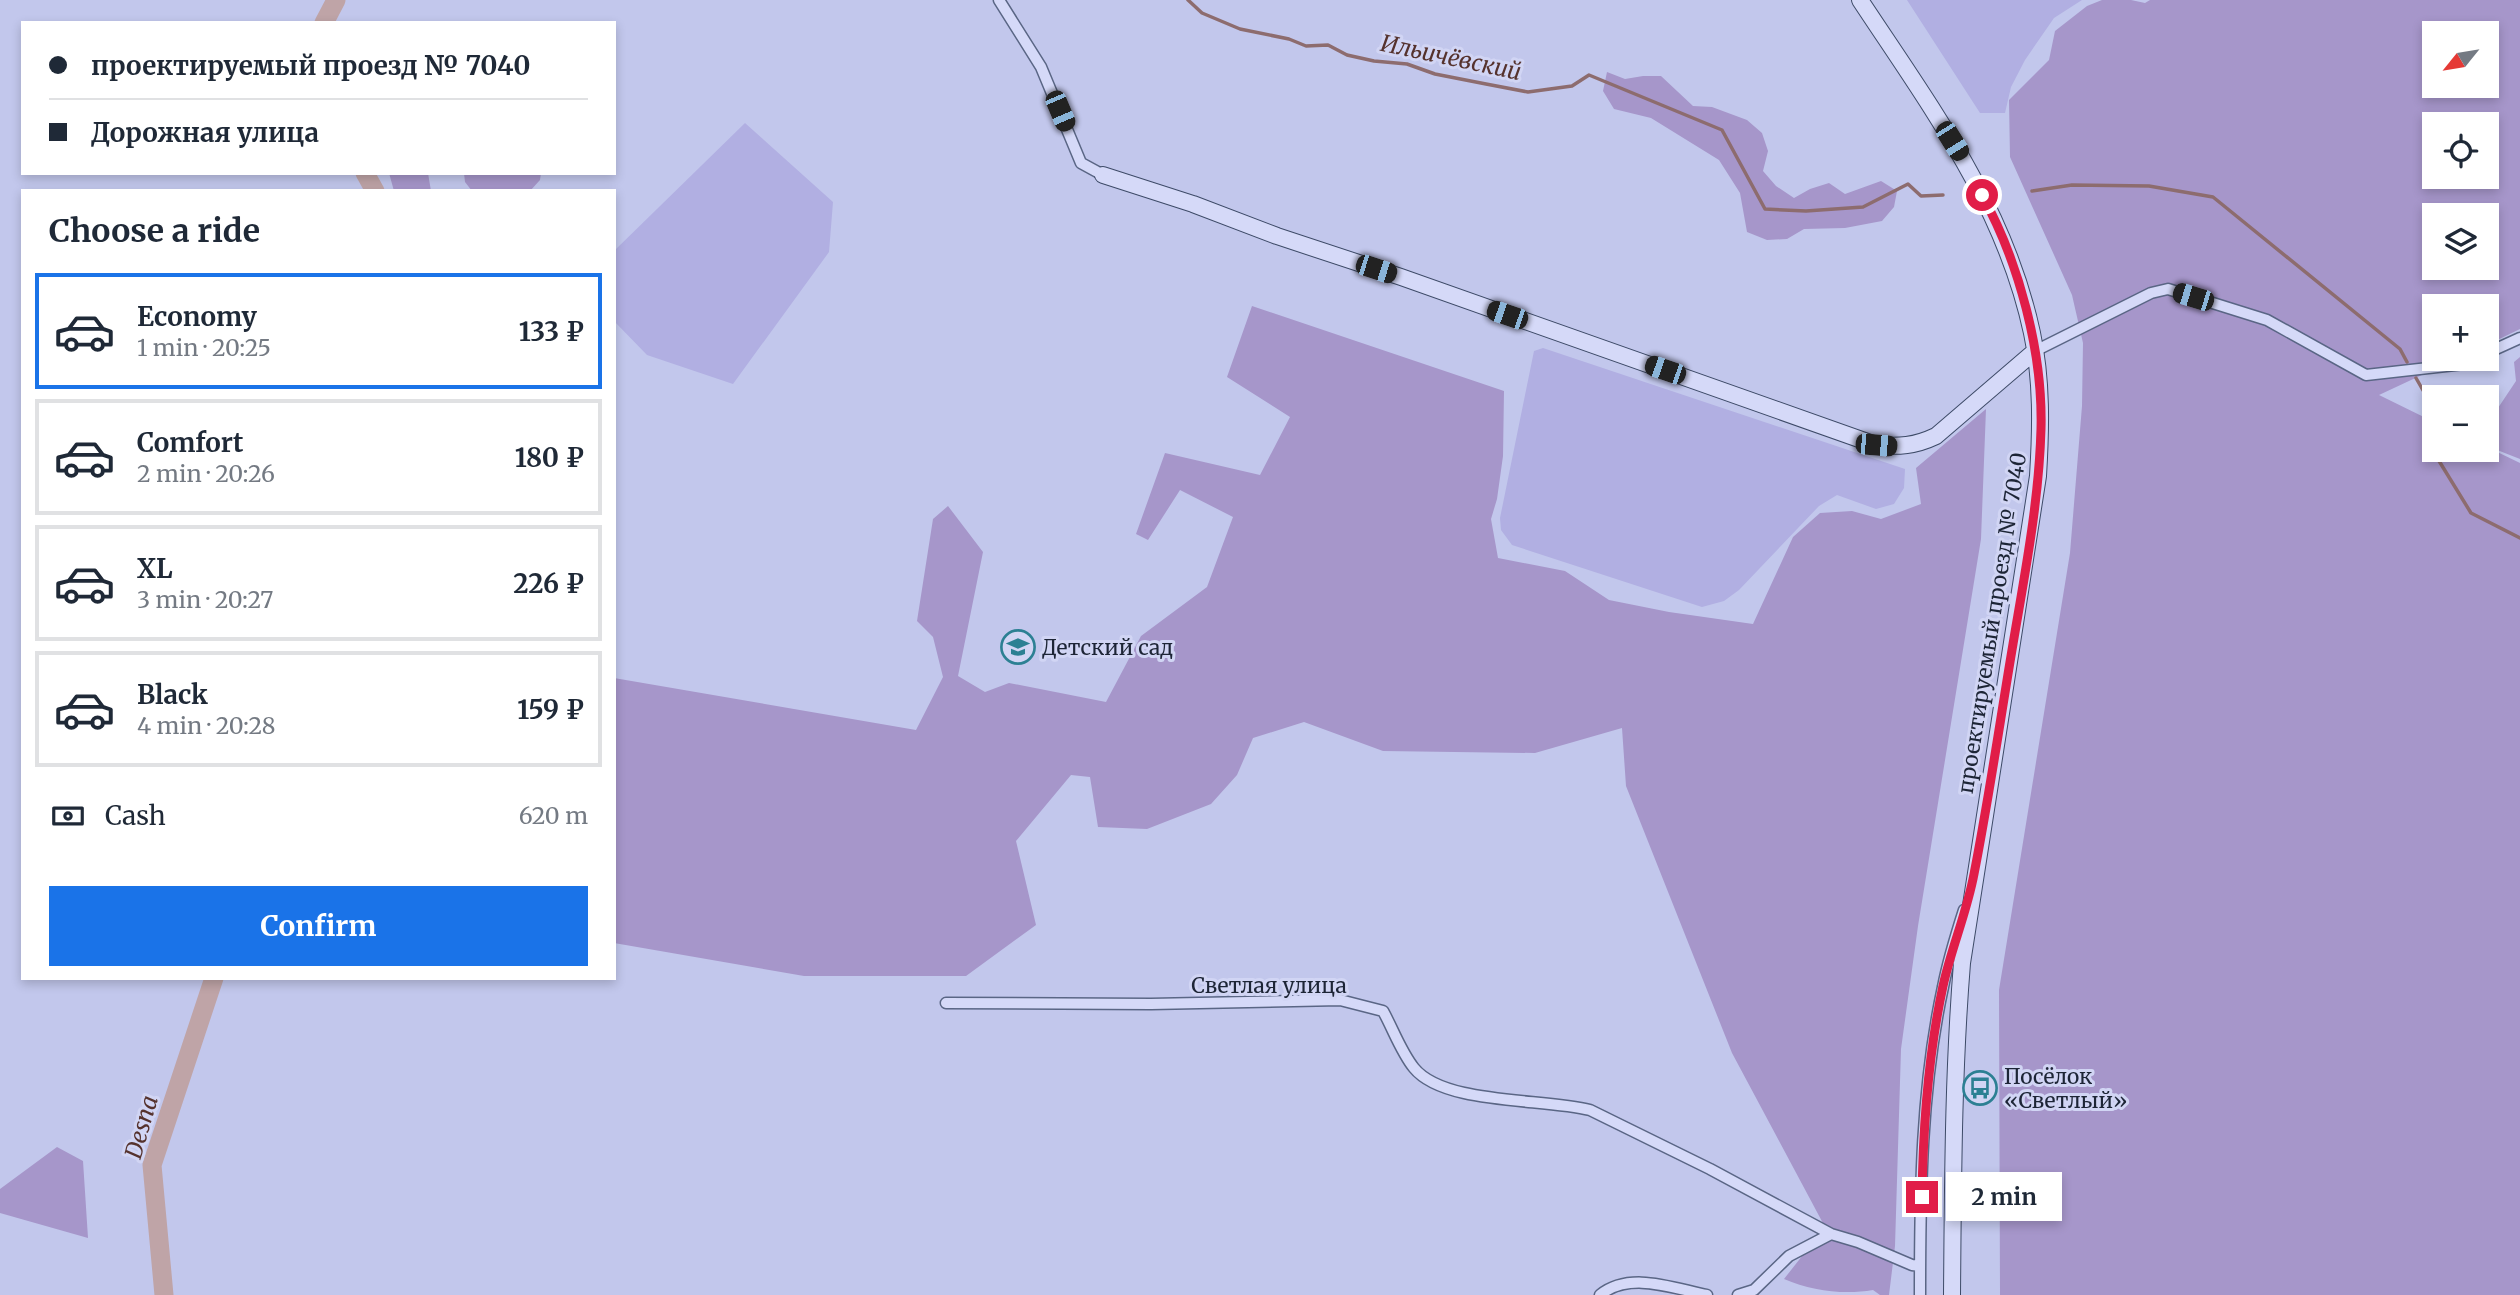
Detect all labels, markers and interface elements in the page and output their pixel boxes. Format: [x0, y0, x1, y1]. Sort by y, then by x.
north arrow [2422, 21, 2499, 98]
map controls [2422, 21, 2499, 462]
water label: Ильичёвский [1378, 28, 1524, 86]
text: проектируемый проезд № 7040 [91, 49, 531, 82]
car [1043, 88, 1078, 134]
button: locate [2422, 112, 2499, 189]
text: Дорожная улица [91, 116, 319, 149]
car [1932, 118, 1973, 164]
route start [1966, 179, 1998, 211]
button: layers [2422, 203, 2499, 280]
text: Choose a ride [49, 211, 260, 251]
car [1353, 253, 1400, 285]
car [2170, 281, 2217, 313]
button: + [2422, 294, 2499, 371]
car [1484, 298, 1531, 332]
icon: car [53, 300, 116, 363]
text: Economy [137, 300, 257, 333]
text: 133 ₽ [519, 315, 584, 348]
text: 1 min · 20:25 [137, 333, 271, 362]
car [1642, 353, 1689, 387]
button: − [2422, 385, 2499, 462]
icon: car [53, 426, 116, 489]
text: Comfort [137, 426, 243, 459]
car [1855, 433, 1898, 457]
text: 180 ₽ [515, 441, 584, 474]
street label: проектируемый проезд № 7040 [1952, 451, 2032, 795]
text: 2 min · 20:26 [137, 459, 275, 488]
icon: car [53, 552, 116, 615]
text: XL [137, 552, 173, 585]
text: 226 ₽ [513, 567, 584, 600]
text: 3 min · 20:27 [137, 585, 273, 614]
school or university icon: Детский сад [999, 628, 1037, 666]
place label: Детский сад [1042, 634, 1173, 661]
icon: car [53, 678, 116, 741]
text: Black [137, 678, 208, 711]
text: 159 ₽ [517, 693, 584, 726]
text: 4 min · 20:28 [137, 711, 276, 740]
icon: cash [49, 797, 87, 835]
text: Cash [105, 799, 166, 832]
text: 620 m [519, 801, 588, 830]
button: Confirm [49, 886, 588, 966]
street label: Светлая улица [1191, 972, 1347, 999]
place label: Посёлок «Светлый» [2004, 1063, 2127, 1114]
bus stop icon: Посёлок «Светлый» [1961, 1069, 1999, 1107]
water label: Desna [118, 1092, 164, 1163]
callout: 2 min [1946, 1172, 2062, 1222]
route end [1906, 1181, 1938, 1213]
text: 2 min [1971, 1182, 2037, 1211]

